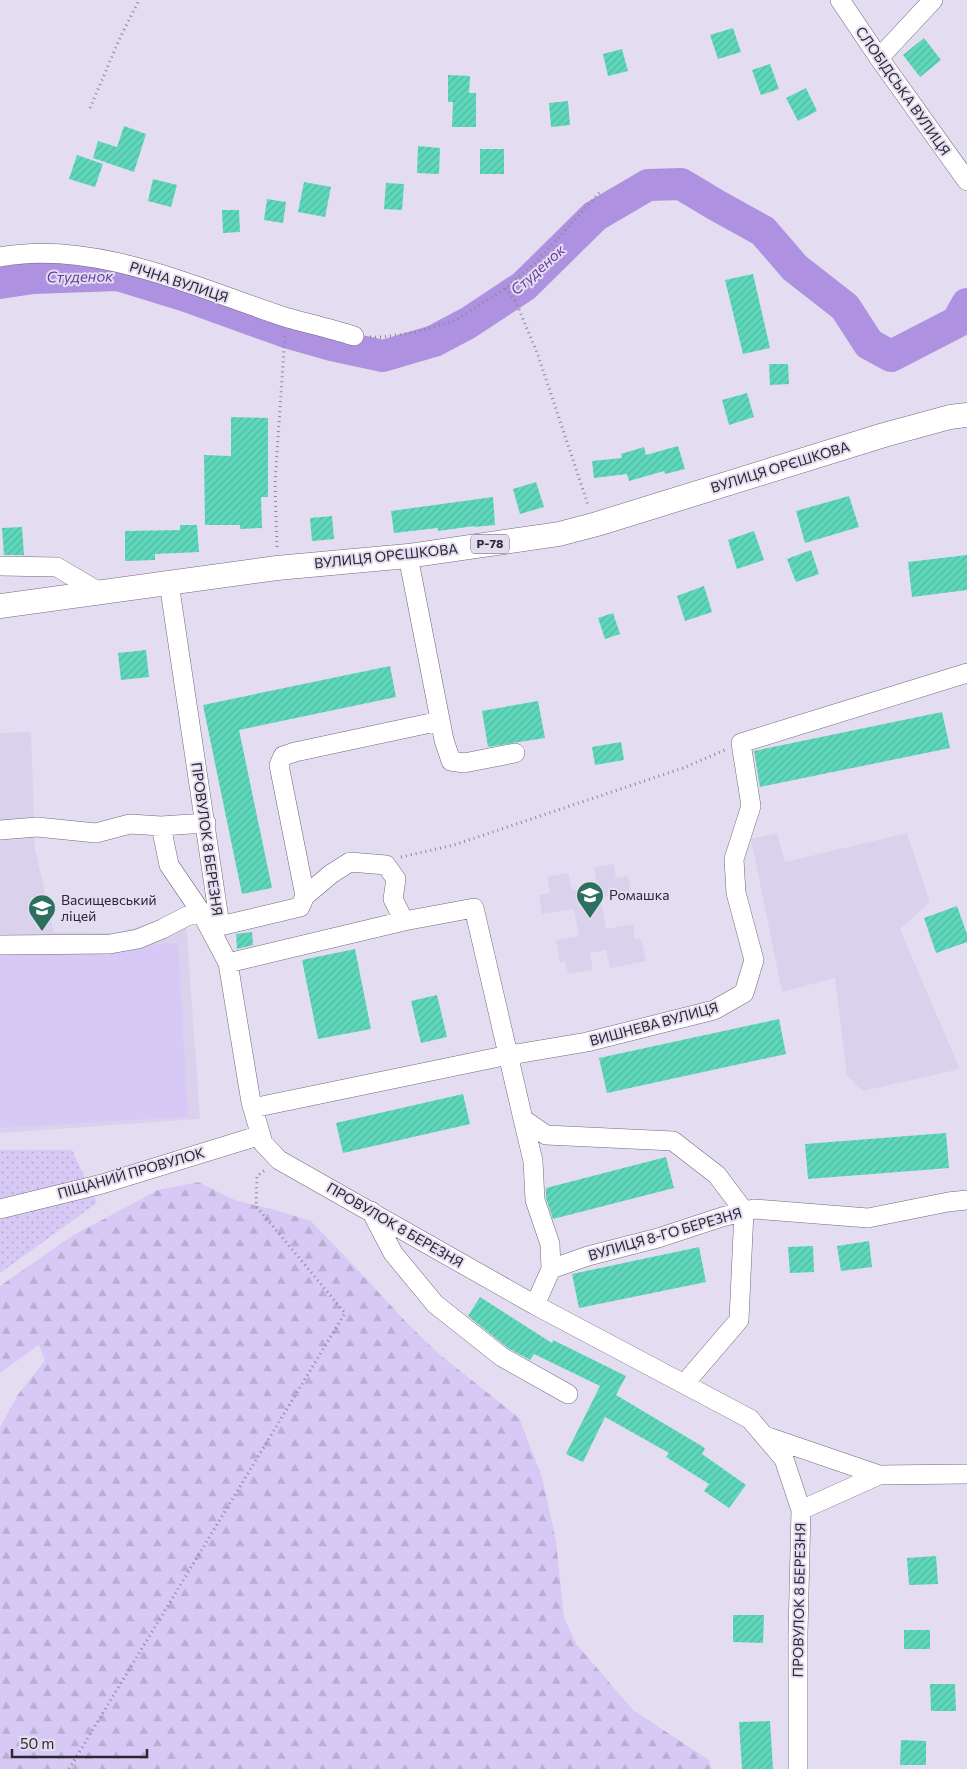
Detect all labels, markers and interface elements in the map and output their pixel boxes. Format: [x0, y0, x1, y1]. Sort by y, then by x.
street label: СЛОБІДСЬКА ВУЛИЦЯ [852, 23, 954, 158]
water label: Студенок [507, 240, 569, 298]
street label: РІЧНА ВУЛИЦЯ [127, 258, 231, 306]
water label: Студенок [47, 266, 114, 286]
street label: ВУЛИЦЯ ОРЄШКОВА [708, 437, 852, 496]
road number: Р-78 [471, 534, 509, 554]
street label: ВУЛИЦЯ ОРЄШКОВА [313, 539, 459, 571]
street label: ПРОВУЛОК 8 БЕРЕЗНЯ [188, 761, 227, 917]
school or university icon: Ромашка [575, 880, 605, 919]
place label: Ромашка [609, 886, 669, 903]
place label: Васищевський ліцей [61, 891, 157, 924]
school or university icon: Васищевський ліцей [27, 893, 57, 932]
street label: ВИШНЕВА ВУЛИЦЯ [588, 998, 720, 1049]
street label: ПІЩАНИЙ ПРОВУЛОК [55, 1143, 206, 1202]
street label: ПРОВУЛОК 8 БЕРЕЗНЯ [324, 1178, 467, 1271]
street label: ВУЛИЦЯ 8-ГО БЕРЕЗНЯ [586, 1203, 744, 1264]
street label: ПРОВУЛОК 8 БЕРЕЗНЯ [789, 1522, 808, 1678]
scale bar [12, 1726, 148, 1758]
text: 50 m [20, 1734, 54, 1752]

